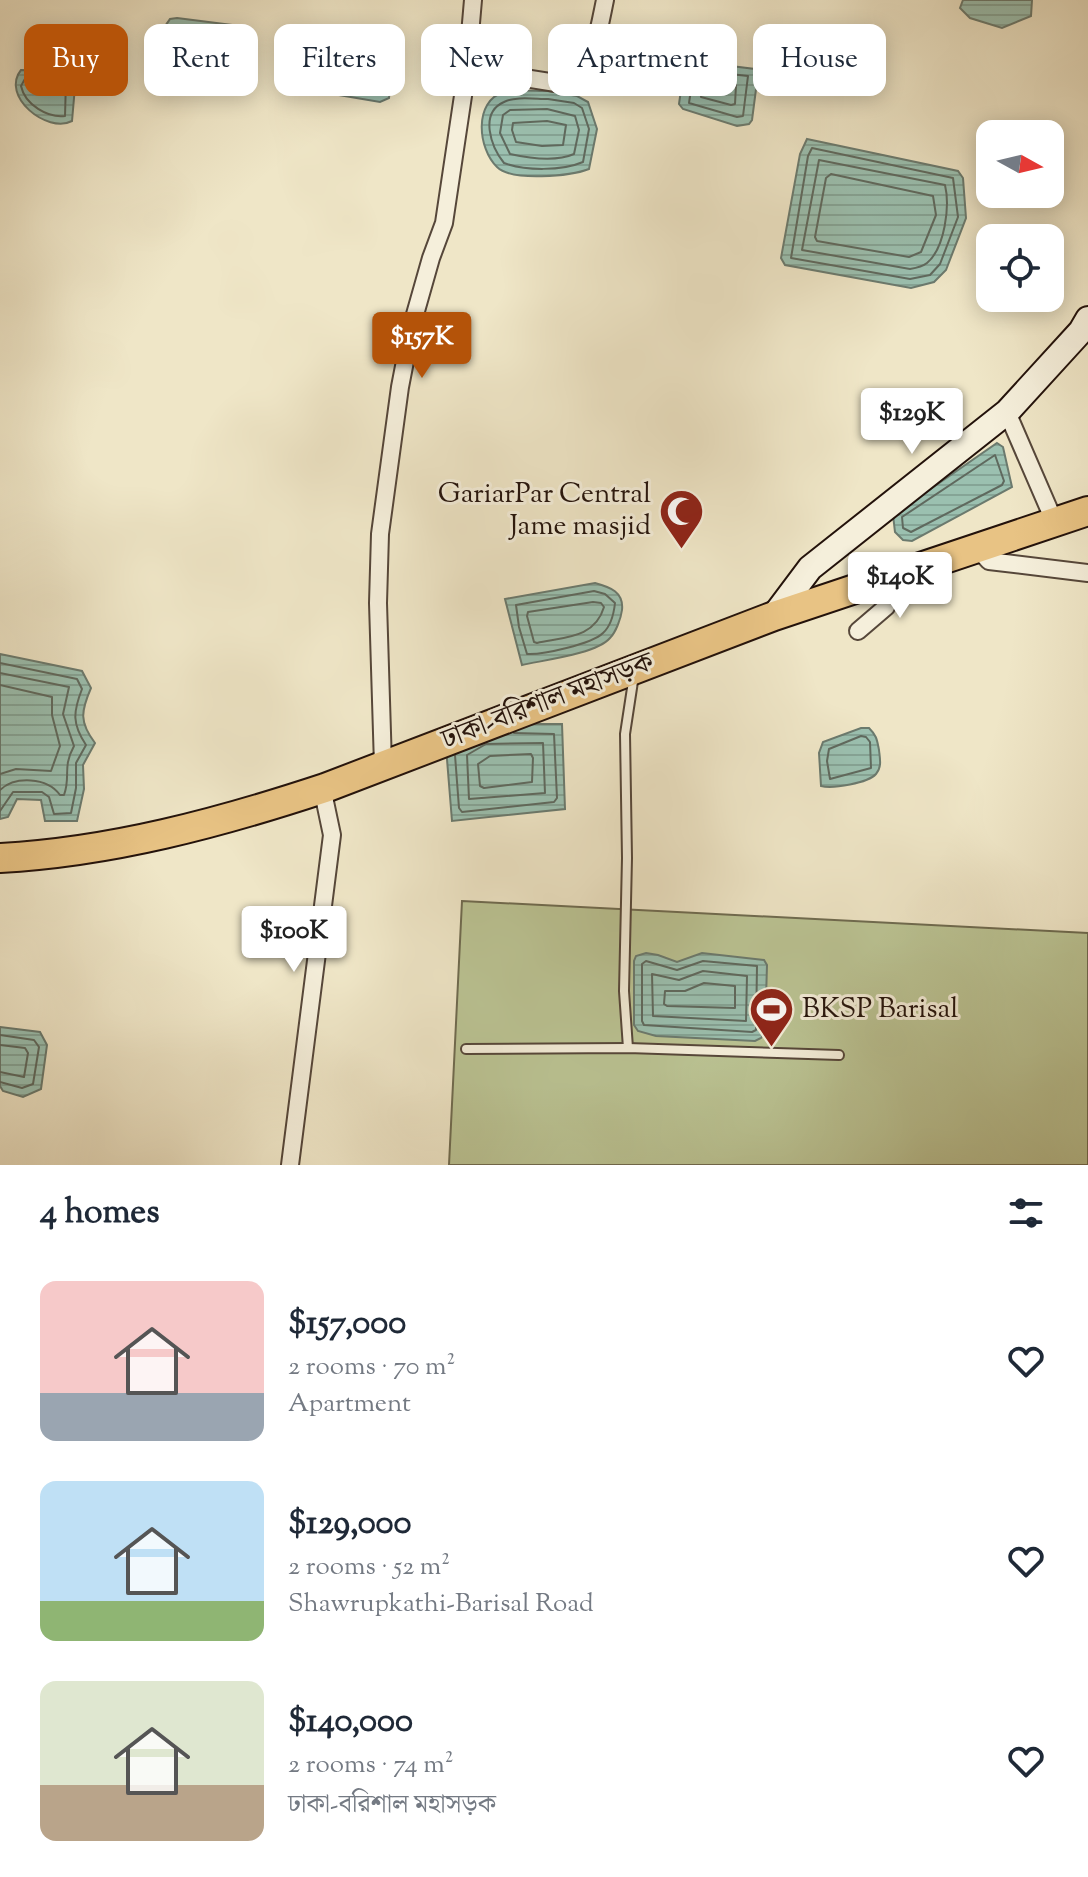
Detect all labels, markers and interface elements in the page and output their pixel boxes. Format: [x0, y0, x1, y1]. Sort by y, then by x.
chip: Buy [24, 24, 128, 96]
chip: Rent [144, 24, 258, 96]
chip: Filters [274, 24, 405, 96]
chip: New [421, 24, 532, 96]
chip: Apartment [548, 24, 737, 96]
chip: House [753, 24, 886, 96]
north arrow [976, 120, 1064, 208]
map controls [976, 120, 1064, 312]
button: locate [976, 224, 1064, 312]
pin: $157K [366, 312, 478, 380]
text: $157K [390, 319, 454, 356]
pin: $129K [856, 388, 968, 456]
text: $129K [879, 395, 945, 432]
place label: GariarPar Central Jame masjid [438, 475, 651, 547]
mosque icon: GariarPar Central Jame masjid [658, 487, 706, 550]
pin: $140K [844, 552, 956, 620]
text: $140K [866, 559, 934, 596]
street label: ঢাকা-বরিশাল মহাসড়ক [435, 643, 661, 761]
pin: $100K [238, 906, 350, 974]
text: $100K [260, 913, 328, 950]
sports icon: BKSP Barisal [747, 986, 795, 1049]
place label: BKSP Barisal [802, 990, 958, 1030]
text: 4 homes [40, 1189, 160, 1238]
icon: filters [1004, 1191, 1048, 1235]
text: $157,000 [288, 1300, 406, 1349]
icon: home [104, 1313, 200, 1409]
icon: heart [1004, 1339, 1048, 1383]
text: 2 rooms · 70 m² [288, 1349, 455, 1386]
text: Apartment [288, 1386, 411, 1423]
text: $129,000 [288, 1500, 412, 1549]
icon: home [104, 1513, 200, 1609]
icon: heart [1004, 1539, 1048, 1583]
text: 2 rooms · 52 m² [288, 1549, 450, 1586]
text: Shawrupkathi-Barisal Road [288, 1586, 594, 1623]
text: $140,000 [288, 1698, 413, 1747]
icon: home [104, 1713, 200, 1809]
icon: heart [1004, 1739, 1048, 1783]
text: 2 rooms · 74 m² [288, 1747, 453, 1784]
text: ঢাকা-বরিশাল মহাসড়ক [288, 1787, 496, 1824]

